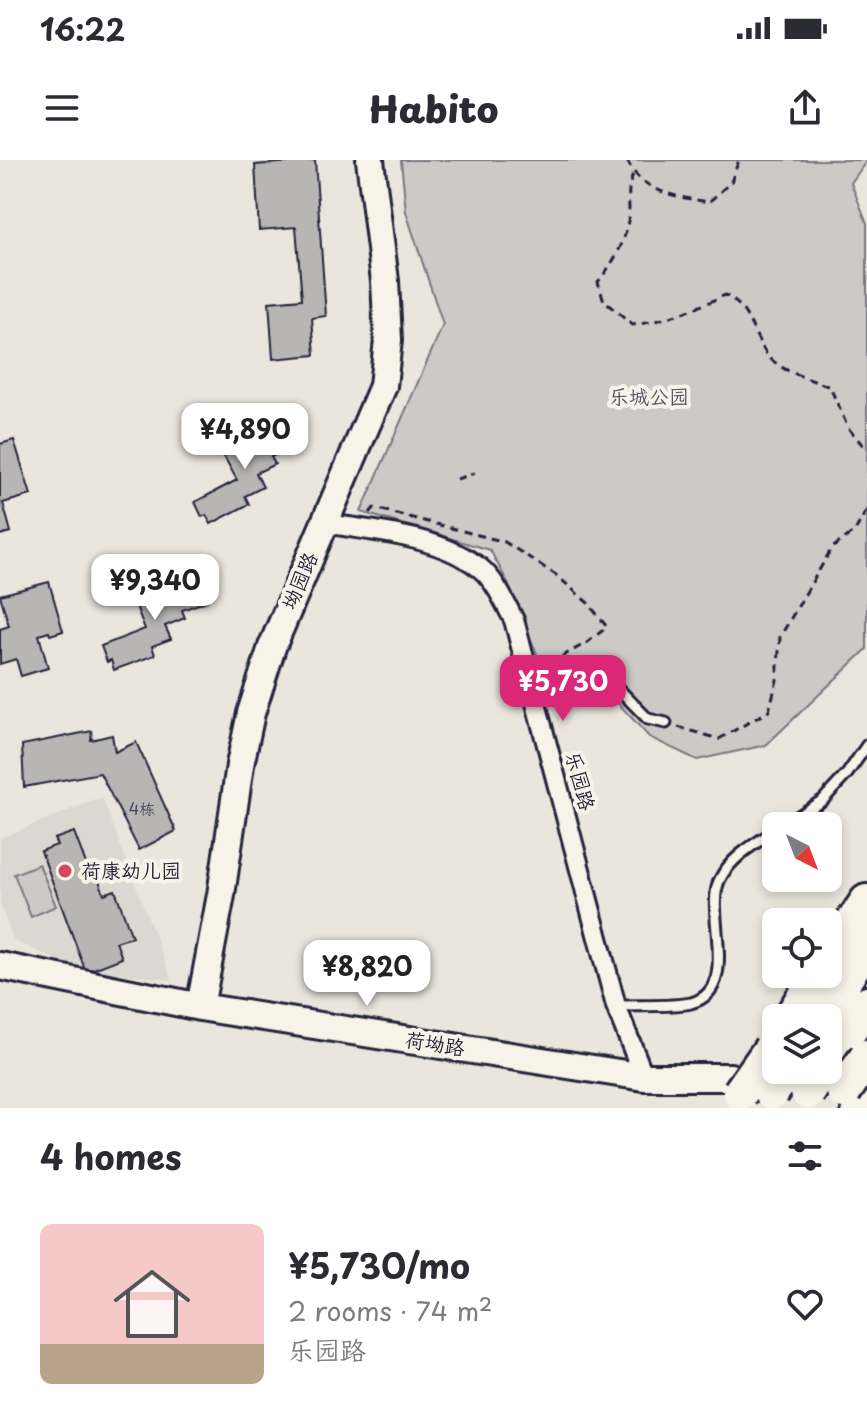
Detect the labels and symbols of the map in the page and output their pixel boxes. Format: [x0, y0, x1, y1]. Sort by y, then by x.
park label: 乐城公园 [609, 381, 689, 411]
pin: ¥4,890 [180, 403, 310, 471]
street label: 坳园路 [274, 546, 325, 614]
pin: ¥9,340 [90, 554, 220, 622]
pin: ¥5,730 [498, 655, 628, 723]
street label: 乐园路 [559, 748, 603, 815]
house number: 4栋 [129, 796, 155, 820]
north arrow [762, 812, 842, 892]
place label: 荷康幼儿园 [81, 855, 181, 885]
marker: 荷康幼儿园 [56, 862, 74, 880]
pin: ¥8,820 [302, 940, 432, 1008]
street label: 荷坳路 [403, 1024, 468, 1063]

